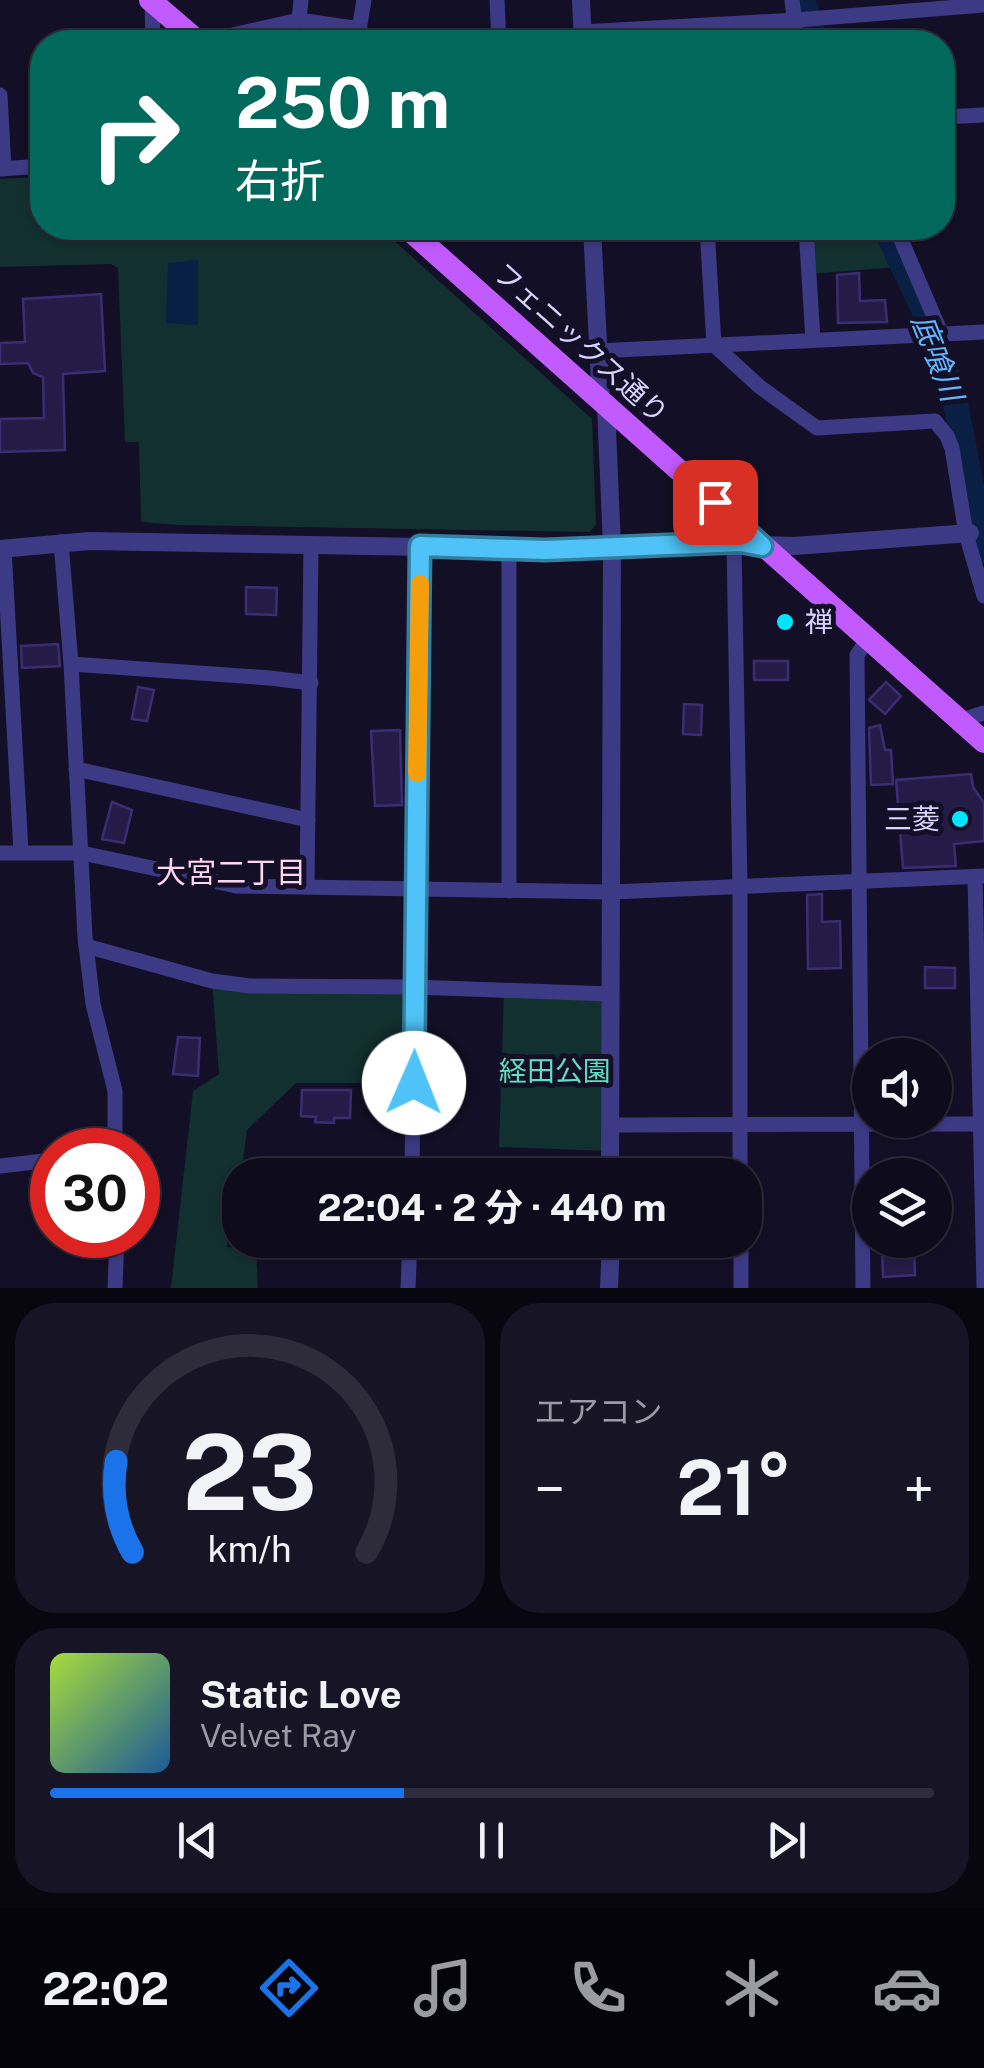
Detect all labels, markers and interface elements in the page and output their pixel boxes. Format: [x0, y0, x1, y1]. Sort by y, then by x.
text: 250 m [235, 61, 450, 144]
icon: right [70, 70, 200, 200]
text: 右折 [235, 154, 325, 207]
street label: フェニックス通り [487, 256, 675, 430]
water label: 底喰川 [905, 309, 972, 409]
pin [673, 460, 758, 545]
icon: arrive [688, 475, 743, 530]
place label: 禅 [805, 605, 833, 638]
marker: 禅 [774, 611, 796, 633]
place label: 三菱 [884, 802, 940, 835]
marker: 三菱 [949, 808, 971, 830]
district label: 大宮二丁目 [156, 854, 306, 890]
position arrow [362, 1031, 466, 1135]
map controls [852, 1038, 952, 1258]
button: sound [852, 1038, 952, 1138]
park label: 経田公園 [499, 1054, 611, 1087]
speed limit sign: 30 [30, 1128, 160, 1258]
button: layers [852, 1158, 952, 1258]
text: 22:04 · 2 分 · 440 m [317, 1185, 667, 1230]
text: エアコン [535, 1393, 663, 1430]
text: 23 [182, 1411, 317, 1533]
text: 21° [677, 1444, 792, 1532]
text: − [535, 1457, 565, 1521]
text: + [904, 1457, 934, 1521]
text: km/h [208, 1528, 292, 1570]
text: Static Love [200, 1672, 402, 1717]
text: Velvet Ray [200, 1717, 356, 1754]
icon: previous [170, 1813, 225, 1868]
icon: pause [464, 1813, 519, 1868]
icon: next [759, 1813, 814, 1868]
icon: directions [254, 1953, 324, 2023]
icon: music [408, 1953, 478, 2023]
icon: phone [563, 1953, 633, 2023]
icon: climate [717, 1953, 787, 2023]
icon: car [872, 1953, 942, 2023]
text: 22:02 [42, 1962, 169, 2015]

